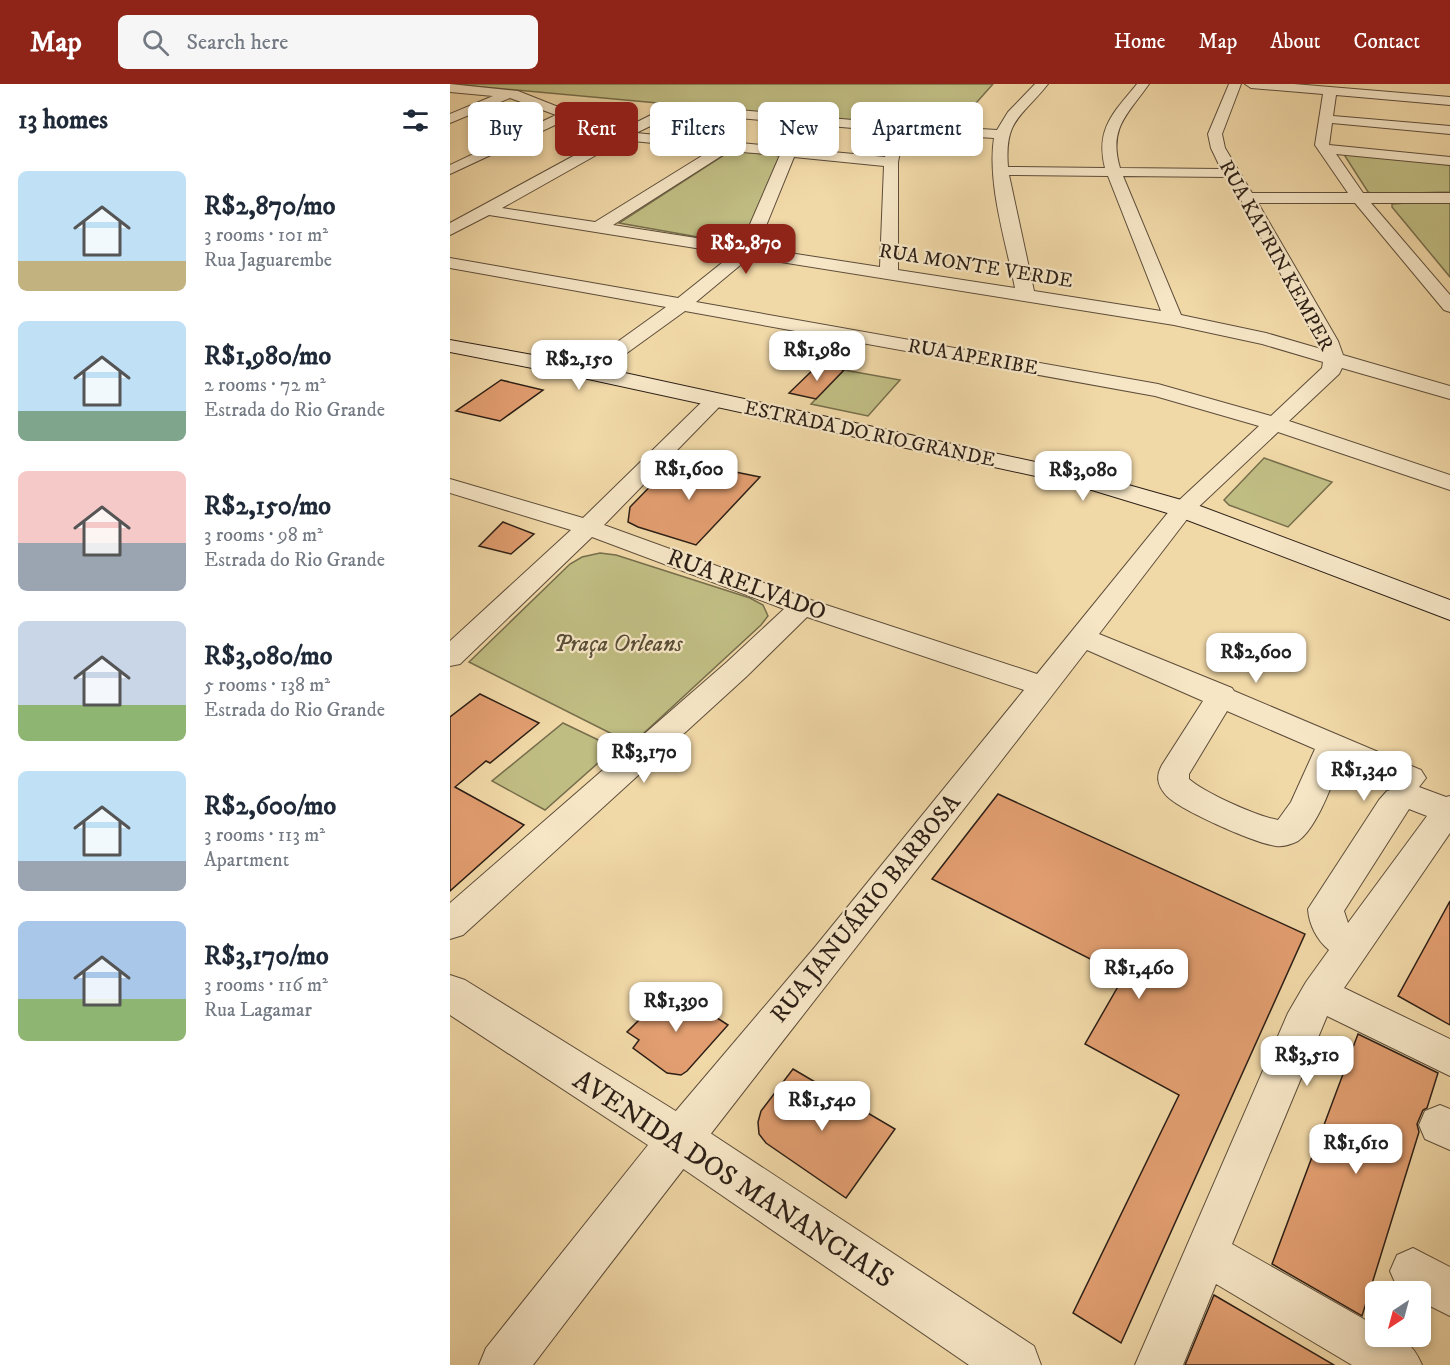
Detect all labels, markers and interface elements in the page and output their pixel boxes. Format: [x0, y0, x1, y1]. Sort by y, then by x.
search box [118, 15, 538, 69]
text: Map [30, 25, 82, 60]
icon: search [139, 26, 172, 59]
text: Search here [187, 29, 288, 56]
text: Home [1114, 29, 1166, 55]
text: Map [1199, 29, 1237, 55]
text: About [1270, 29, 1321, 55]
text: Contact [1354, 29, 1420, 55]
chip: Buy [468, 102, 543, 156]
chip: Rent [555, 102, 638, 156]
chip: Filters [650, 102, 746, 156]
chip: New [758, 102, 839, 156]
chip: Apartment [851, 102, 983, 156]
text: 13 homes [18, 104, 108, 137]
icon: filters [399, 104, 432, 137]
street label: RUA KATRIN KEMPER [1213, 156, 1339, 355]
text: R$2,870/mo [204, 190, 335, 223]
icon: home [66, 195, 138, 267]
text: 3 rooms · 101 m² [204, 223, 328, 248]
pin: R$2,870 [691, 224, 801, 275]
text: R$2,870 [711, 231, 781, 256]
street label: RUA MONTE VERDE [877, 239, 1074, 294]
text: Rua Jaguarembe [204, 248, 332, 273]
pin: R$1,980 [762, 331, 872, 382]
street label: RUA APERIBE [906, 334, 1040, 381]
text: R$1,980 [783, 338, 851, 363]
text: R$1,980/mo [204, 340, 331, 373]
pin: R$2,150 [524, 340, 634, 391]
icon: home [66, 345, 138, 417]
text: R$2,150 [545, 347, 613, 372]
text: 2 rooms · 72 m² [204, 373, 326, 398]
street label: ESTRADA DO RIO GRANDE [742, 396, 997, 473]
text: Estrada do Rio Grande [204, 398, 385, 423]
pin: R$1,600 [634, 450, 744, 501]
pin: R$3,080 [1028, 451, 1138, 502]
text: R$1,600 [655, 457, 723, 482]
text: R$3,080 [1049, 458, 1117, 483]
text: R$2,150/mo [204, 490, 331, 523]
icon: home [66, 495, 138, 567]
text: 3 rooms · 98 m² [204, 523, 323, 548]
street label: RUA RELVADO [663, 542, 830, 628]
text: Estrada do Rio Grande [204, 548, 385, 573]
park label: Praça Orleans [553, 629, 683, 659]
pin: R$2,600 [1201, 633, 1311, 684]
text: R$3,080/mo [204, 640, 332, 673]
text: R$2,600 [1220, 640, 1292, 665]
icon: home [66, 645, 138, 717]
text: 5 rooms · 138 m² [204, 673, 330, 698]
text: Estrada do Rio Grande [204, 698, 385, 723]
pin: R$3,170 [589, 733, 699, 784]
text: R$3,170 [611, 740, 677, 765]
pin: R$1,340 [1309, 751, 1419, 802]
text: R$1,340 [1331, 758, 1397, 783]
street label: RUA JANUÁRIO BARBOSA [763, 787, 968, 1029]
text: R$2,600/mo [204, 790, 336, 823]
icon: home [66, 795, 138, 867]
text: 3 rooms · 113 m² [204, 823, 325, 848]
text: Apartment [204, 848, 289, 873]
text: R$3,170/mo [204, 940, 329, 973]
icon: home [66, 945, 138, 1017]
pin: R$1,460 [1084, 949, 1194, 1000]
text: R$1,460 [1104, 956, 1174, 981]
text: 3 rooms · 116 m² [204, 973, 328, 998]
pin: R$1,390 [621, 982, 731, 1033]
text: R$1,390 [643, 989, 709, 1014]
text: Rua Lagamar [204, 998, 312, 1023]
pin: R$3,510 [1252, 1036, 1362, 1087]
text: R$3,510 [1275, 1043, 1339, 1068]
street label: AVENIDA DOS MANANCIAIS [566, 1062, 900, 1296]
pin: R$1,540 [767, 1081, 877, 1132]
text: R$1,540 [788, 1088, 856, 1113]
pin: R$1,610 [1301, 1124, 1411, 1175]
text: R$1,610 [1323, 1131, 1389, 1156]
north arrow [1365, 1281, 1431, 1347]
map controls [1365, 1281, 1431, 1347]

